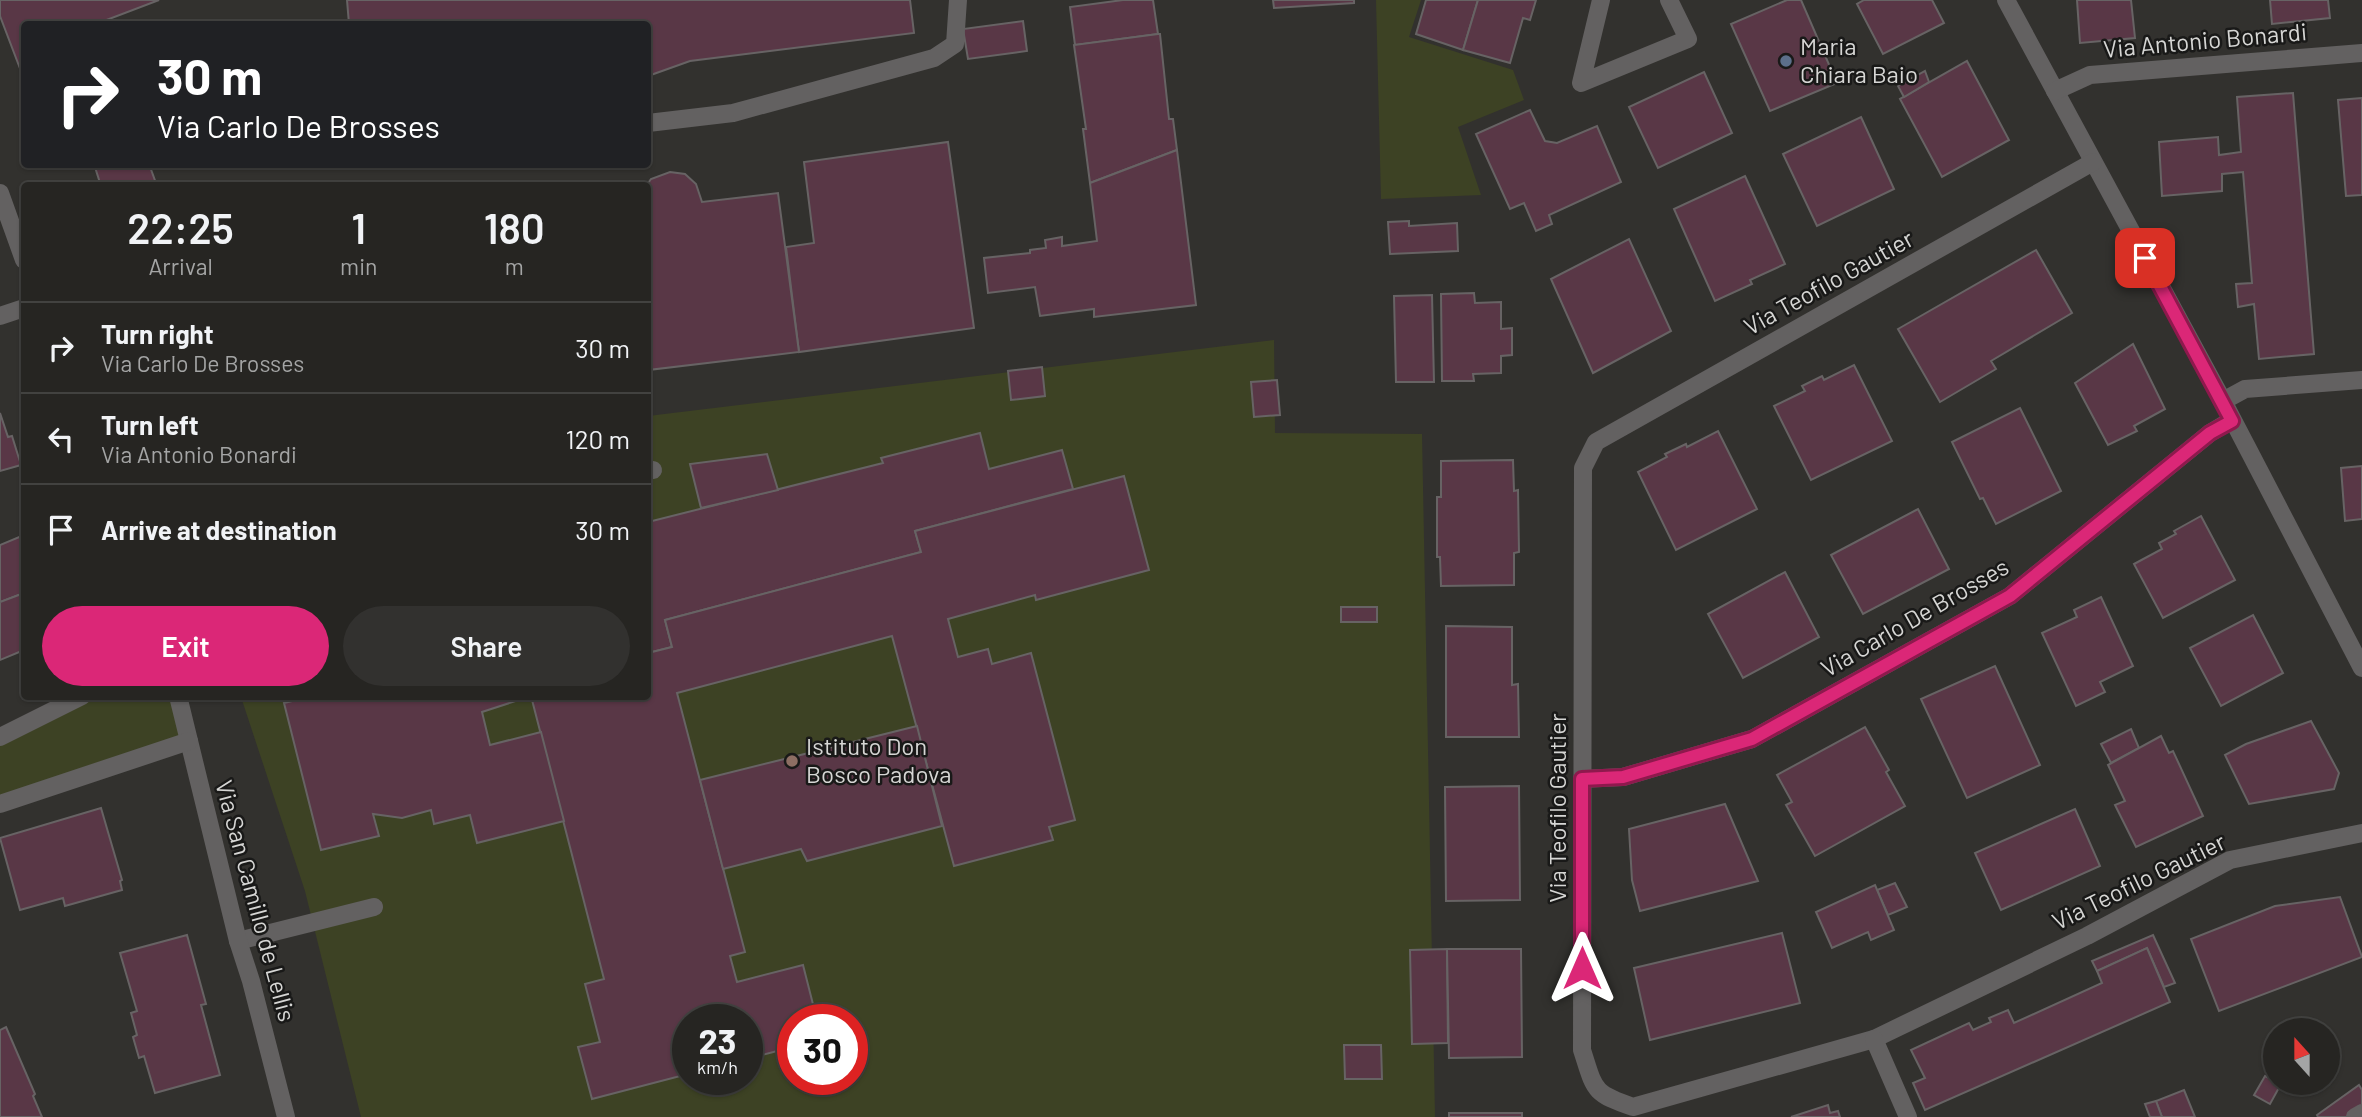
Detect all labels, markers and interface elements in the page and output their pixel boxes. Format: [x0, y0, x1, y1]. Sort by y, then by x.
street label: Via Antonio Bonardi [2102, 16, 2308, 63]
place label: Maria Chiara Baio [1800, 31, 1918, 88]
text: 30 m [157, 46, 262, 105]
icon: right [42, 49, 133, 140]
marker: Maria Chiara Baio [1778, 53, 1794, 69]
text: Via Carlo De Brosses [157, 106, 440, 144]
text: 22:25 [127, 202, 234, 252]
text: 1 [351, 202, 366, 252]
text: 180 [484, 202, 545, 252]
street label: Via Teofilo Gautier [1738, 223, 1918, 340]
pin [2115, 228, 2175, 288]
icon: arrive [2126, 239, 2164, 277]
text: Arrival [148, 252, 213, 280]
text: min [340, 252, 377, 280]
text: m [505, 252, 524, 280]
text: Turn right [101, 318, 214, 349]
icon: right [42, 329, 80, 367]
text: 30 m [575, 332, 630, 363]
text: Via Carlo De Brosses [101, 349, 304, 377]
text: Turn left [101, 409, 199, 440]
icon: left [42, 420, 80, 458]
text: 120 m [566, 423, 630, 454]
text: Via Antonio Bonardi [101, 440, 297, 468]
icon: arrive [42, 511, 80, 549]
text: Arrive at destination [101, 514, 337, 545]
text: 30 m [575, 514, 630, 545]
street label: Via Carlo De Brosses [1815, 551, 2013, 682]
button: Exit [42, 606, 329, 686]
button: Share [343, 606, 630, 686]
street label: Via Teofilo Gautier [1542, 713, 1571, 903]
place label: Istituto Don Bosco Padova [806, 731, 951, 788]
marker: Istituto Don Bosco Padova [784, 753, 800, 769]
street label: Via San Camillo de Lellis [210, 777, 303, 1024]
street label: Via Teofilo Gautier [2047, 826, 2230, 935]
position arrow [1545, 931, 1619, 1005]
speed limit sign: 30 [777, 1004, 868, 1095]
north arrow [2263, 1018, 2340, 1096]
map controls [2263, 1018, 2340, 1095]
text: 23 [698, 1019, 737, 1061]
text: km/h [697, 1056, 738, 1078]

